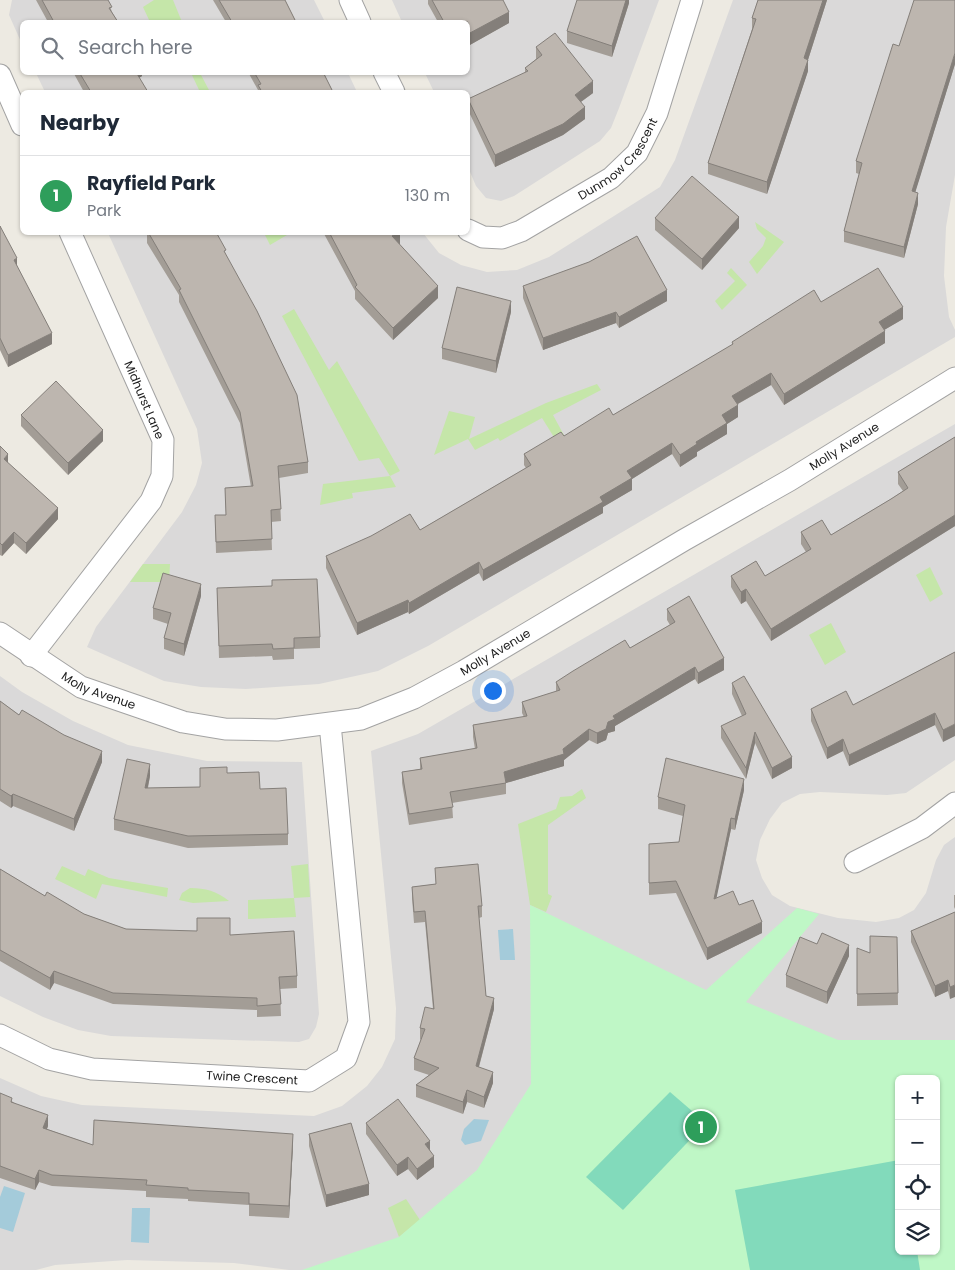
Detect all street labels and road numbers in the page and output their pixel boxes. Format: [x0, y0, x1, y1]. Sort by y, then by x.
street label: Dunmow Crescent [575, 115, 661, 204]
street label: Midhurst Lane [120, 358, 169, 442]
street label: Molly Avenue [806, 418, 882, 474]
street label: Molly Avenue [457, 624, 534, 679]
street label: Molly Avenue [58, 667, 138, 713]
street label: Twine Crescent [206, 1066, 298, 1088]

